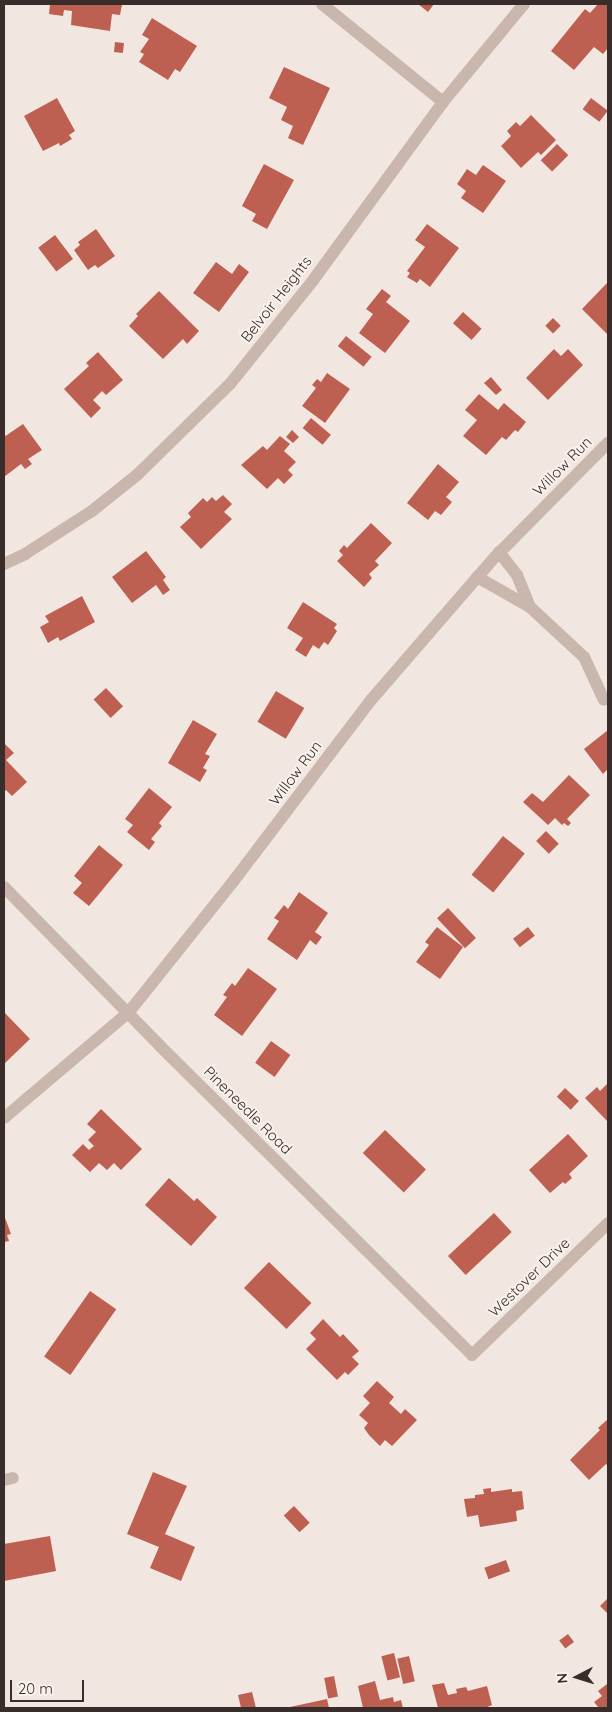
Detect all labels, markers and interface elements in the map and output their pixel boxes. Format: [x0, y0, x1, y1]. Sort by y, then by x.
street label: Belvoir Heights [237, 252, 315, 346]
street label: Willow Run [529, 433, 595, 499]
street label: Willow Run [265, 737, 325, 809]
street label: Pineneedle Road [200, 1062, 296, 1158]
street label: Westover Drive [485, 1234, 573, 1320]
north arrow [552, 1652, 602, 1702]
scale bar [12, 1670, 86, 1702]
text: N [553, 1672, 571, 1684]
text: 20 m [18, 1679, 53, 1698]

